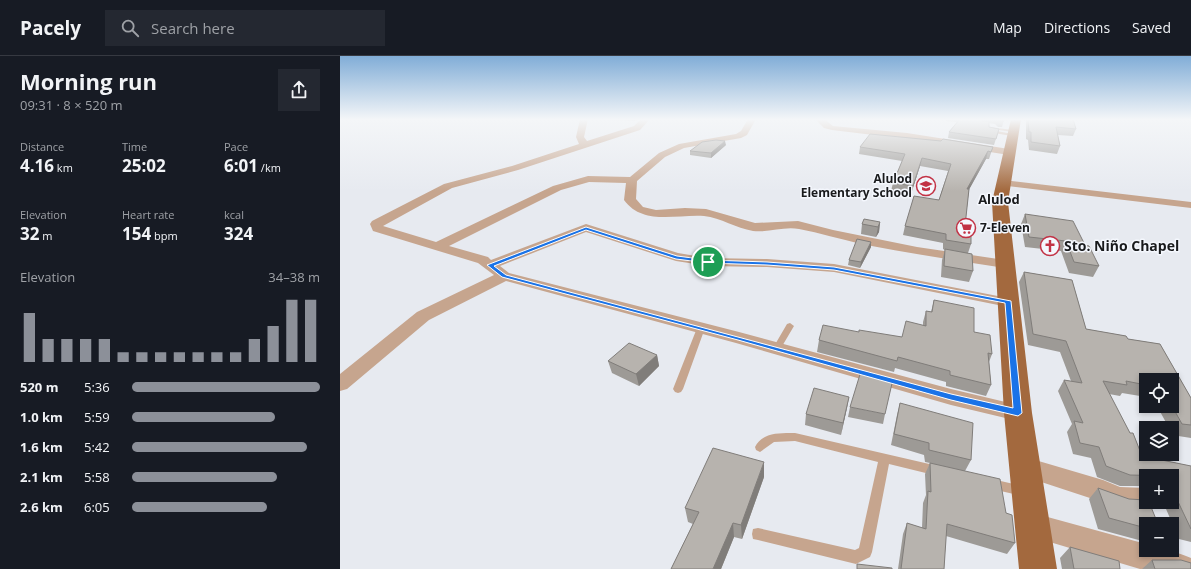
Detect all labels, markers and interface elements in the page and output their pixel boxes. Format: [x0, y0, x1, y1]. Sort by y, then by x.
search box [105, 10, 385, 46]
text: Pacely [20, 15, 81, 41]
icon: search [119, 17, 141, 39]
text: Search here [151, 18, 235, 38]
text: Map [993, 18, 1022, 37]
text: Directions [1044, 18, 1110, 37]
text: Saved [1132, 18, 1171, 37]
text: Morning run [20, 66, 157, 96]
button: share [278, 69, 320, 111]
text: 09:31 · 8 × 520 m [20, 96, 123, 114]
text: Distance [20, 139, 64, 154]
text: Time [122, 139, 147, 154]
text: Pace [224, 139, 248, 154]
text: 4.16 [20, 154, 54, 177]
text: 25:02 [122, 154, 166, 177]
text: 6:01 [224, 154, 258, 177]
text: km [54, 160, 73, 175]
text: /km [258, 160, 281, 175]
place label: Alulod Elementary School [801, 170, 912, 201]
school or university icon: Alulod Elementary School [915, 175, 937, 197]
district label: Alulod [978, 190, 1020, 208]
text: Elevation [20, 207, 67, 222]
text: Heart rate [122, 207, 174, 222]
text: kcal [224, 207, 244, 222]
supermarket icon: 7-Eleven [955, 217, 977, 239]
place label: 7-Eleven [980, 219, 1030, 236]
text: 32 [20, 222, 39, 245]
text: 154 [122, 222, 151, 245]
text: 324 [224, 222, 253, 245]
text: m [39, 228, 53, 243]
text: bpm [151, 228, 178, 243]
church icon: Sto. Niño Chapel [1039, 235, 1061, 257]
place label: Sto. Niño Chapel [1064, 236, 1179, 255]
pin [691, 245, 725, 279]
icon: arrive [697, 251, 719, 273]
text: Elevation [20, 268, 75, 286]
text: 34–38 m [268, 268, 320, 286]
map controls [1139, 373, 1179, 557]
button: locate [1139, 373, 1179, 413]
text: 520 m [20, 378, 58, 396]
text: 5:36 [84, 378, 110, 396]
text: 1.0 km [20, 408, 63, 426]
text: 5:59 [84, 408, 110, 426]
button: layers [1139, 421, 1179, 461]
text: 1.6 km [20, 438, 63, 456]
text: 5:42 [84, 438, 110, 456]
text: 2.1 km [20, 468, 63, 486]
text: 5:58 [84, 468, 110, 486]
button: + [1139, 469, 1179, 509]
text: 2.6 km [20, 498, 63, 516]
text: 6:05 [84, 498, 110, 516]
button: − [1139, 517, 1179, 557]

